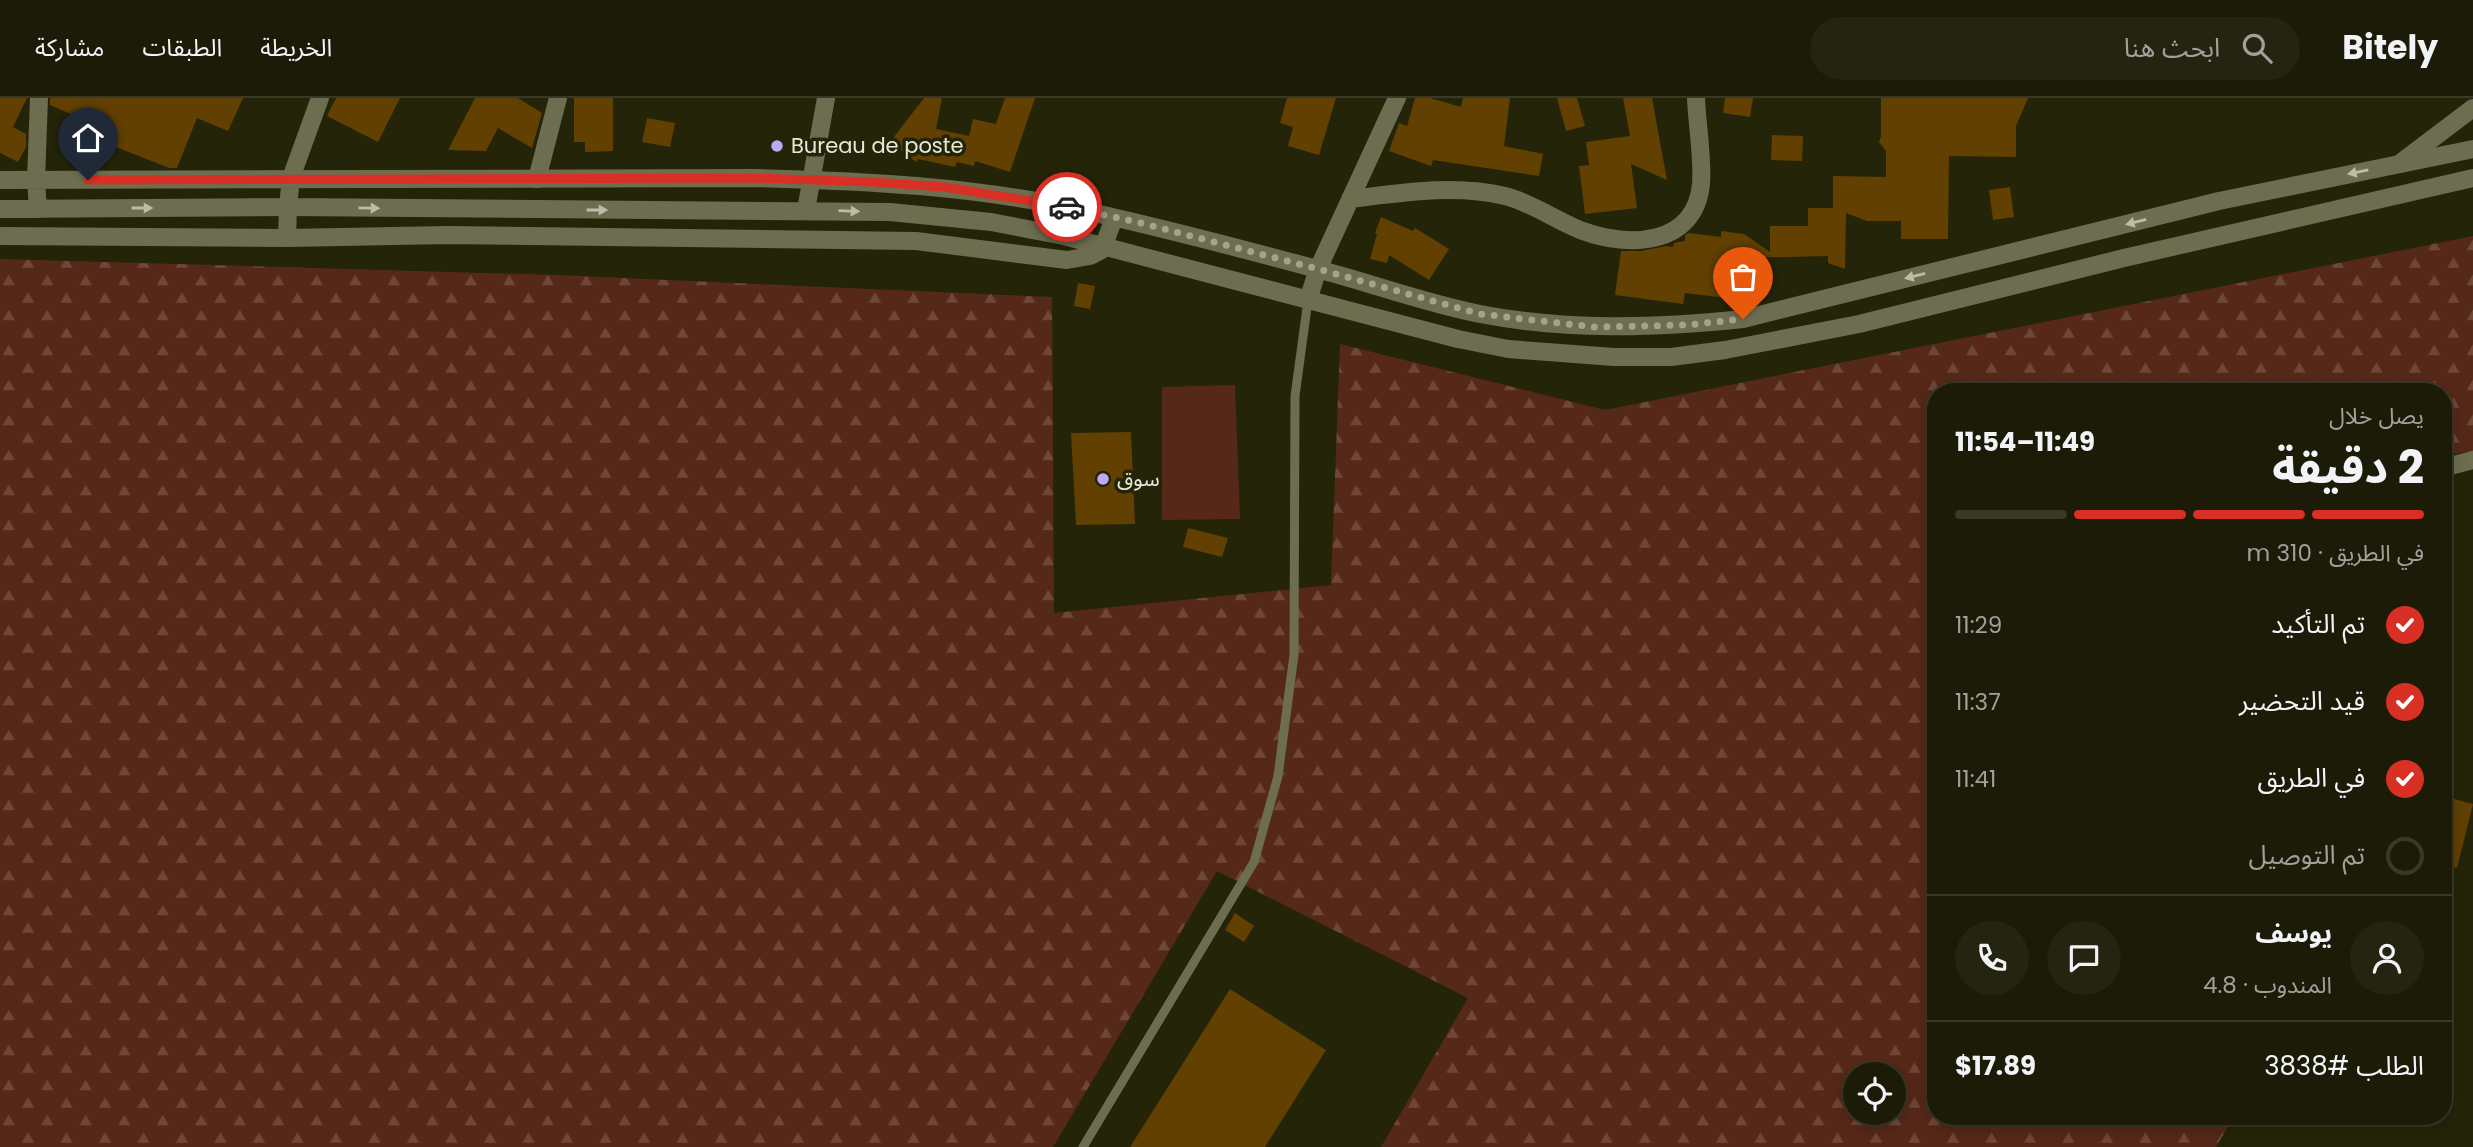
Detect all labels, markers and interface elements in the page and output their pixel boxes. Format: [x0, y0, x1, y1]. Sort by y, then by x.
search box [1810, 17, 2300, 80]
text: Bitely [2342, 24, 2438, 71]
icon: search [2238, 29, 2276, 67]
text: ابحث هنا [2124, 30, 2220, 66]
text: مشاركة [35, 31, 104, 64]
text: الطبقات [142, 31, 222, 64]
text: الخريطة [260, 31, 332, 64]
pin [58, 108, 118, 180]
icon: home [69, 119, 107, 157]
place label: Bureau de poste [791, 131, 964, 160]
marker: Bureau de poste [769, 138, 785, 154]
one-way arrow [2347, 167, 2369, 178]
courier [1032, 172, 1102, 242]
icon: car [1048, 188, 1086, 226]
one-way arrow [131, 202, 153, 214]
one-way arrow [358, 202, 380, 214]
one-way arrow [586, 204, 608, 216]
one-way arrow [838, 205, 860, 216]
one-way arrow [2125, 216, 2147, 227]
pin [1713, 247, 1773, 319]
icon: bag [1724, 258, 1762, 296]
one-way arrow [1904, 271, 1926, 282]
text: يصل خلال [2329, 400, 2424, 432]
text: 11:49–11:54 [1955, 424, 2095, 460]
text: 2 دقيقة [2272, 435, 2424, 499]
place label: سوق [1117, 464, 1160, 493]
marker: سوق [1095, 471, 1111, 487]
text: في الطريق · 310 m [2247, 537, 2424, 569]
text: تم التأكيد [2271, 606, 2365, 642]
icon: check [2386, 606, 2424, 644]
text: 11:29 [1955, 609, 2002, 641]
text: قيد التحضير [2239, 683, 2365, 719]
icon: check [2386, 683, 2424, 721]
text: 11:37 [1955, 686, 2001, 718]
text: في الطريق [2258, 760, 2365, 796]
icon: check [2386, 760, 2424, 798]
text: 11:41 [1955, 763, 1996, 795]
text: تم التوصيل [2249, 837, 2365, 873]
text: يوسف [2255, 915, 2332, 951]
button: phone [1955, 921, 2029, 995]
button: chat [2047, 921, 2121, 995]
button: person [2350, 921, 2424, 995]
text: المندوب · 4.8 [2203, 969, 2332, 1001]
text: $17.89 [1955, 1048, 2036, 1084]
text: الطلب #3838 [2264, 1048, 2424, 1084]
map controls [1843, 1062, 1906, 1125]
button: locate [1843, 1062, 1906, 1125]

